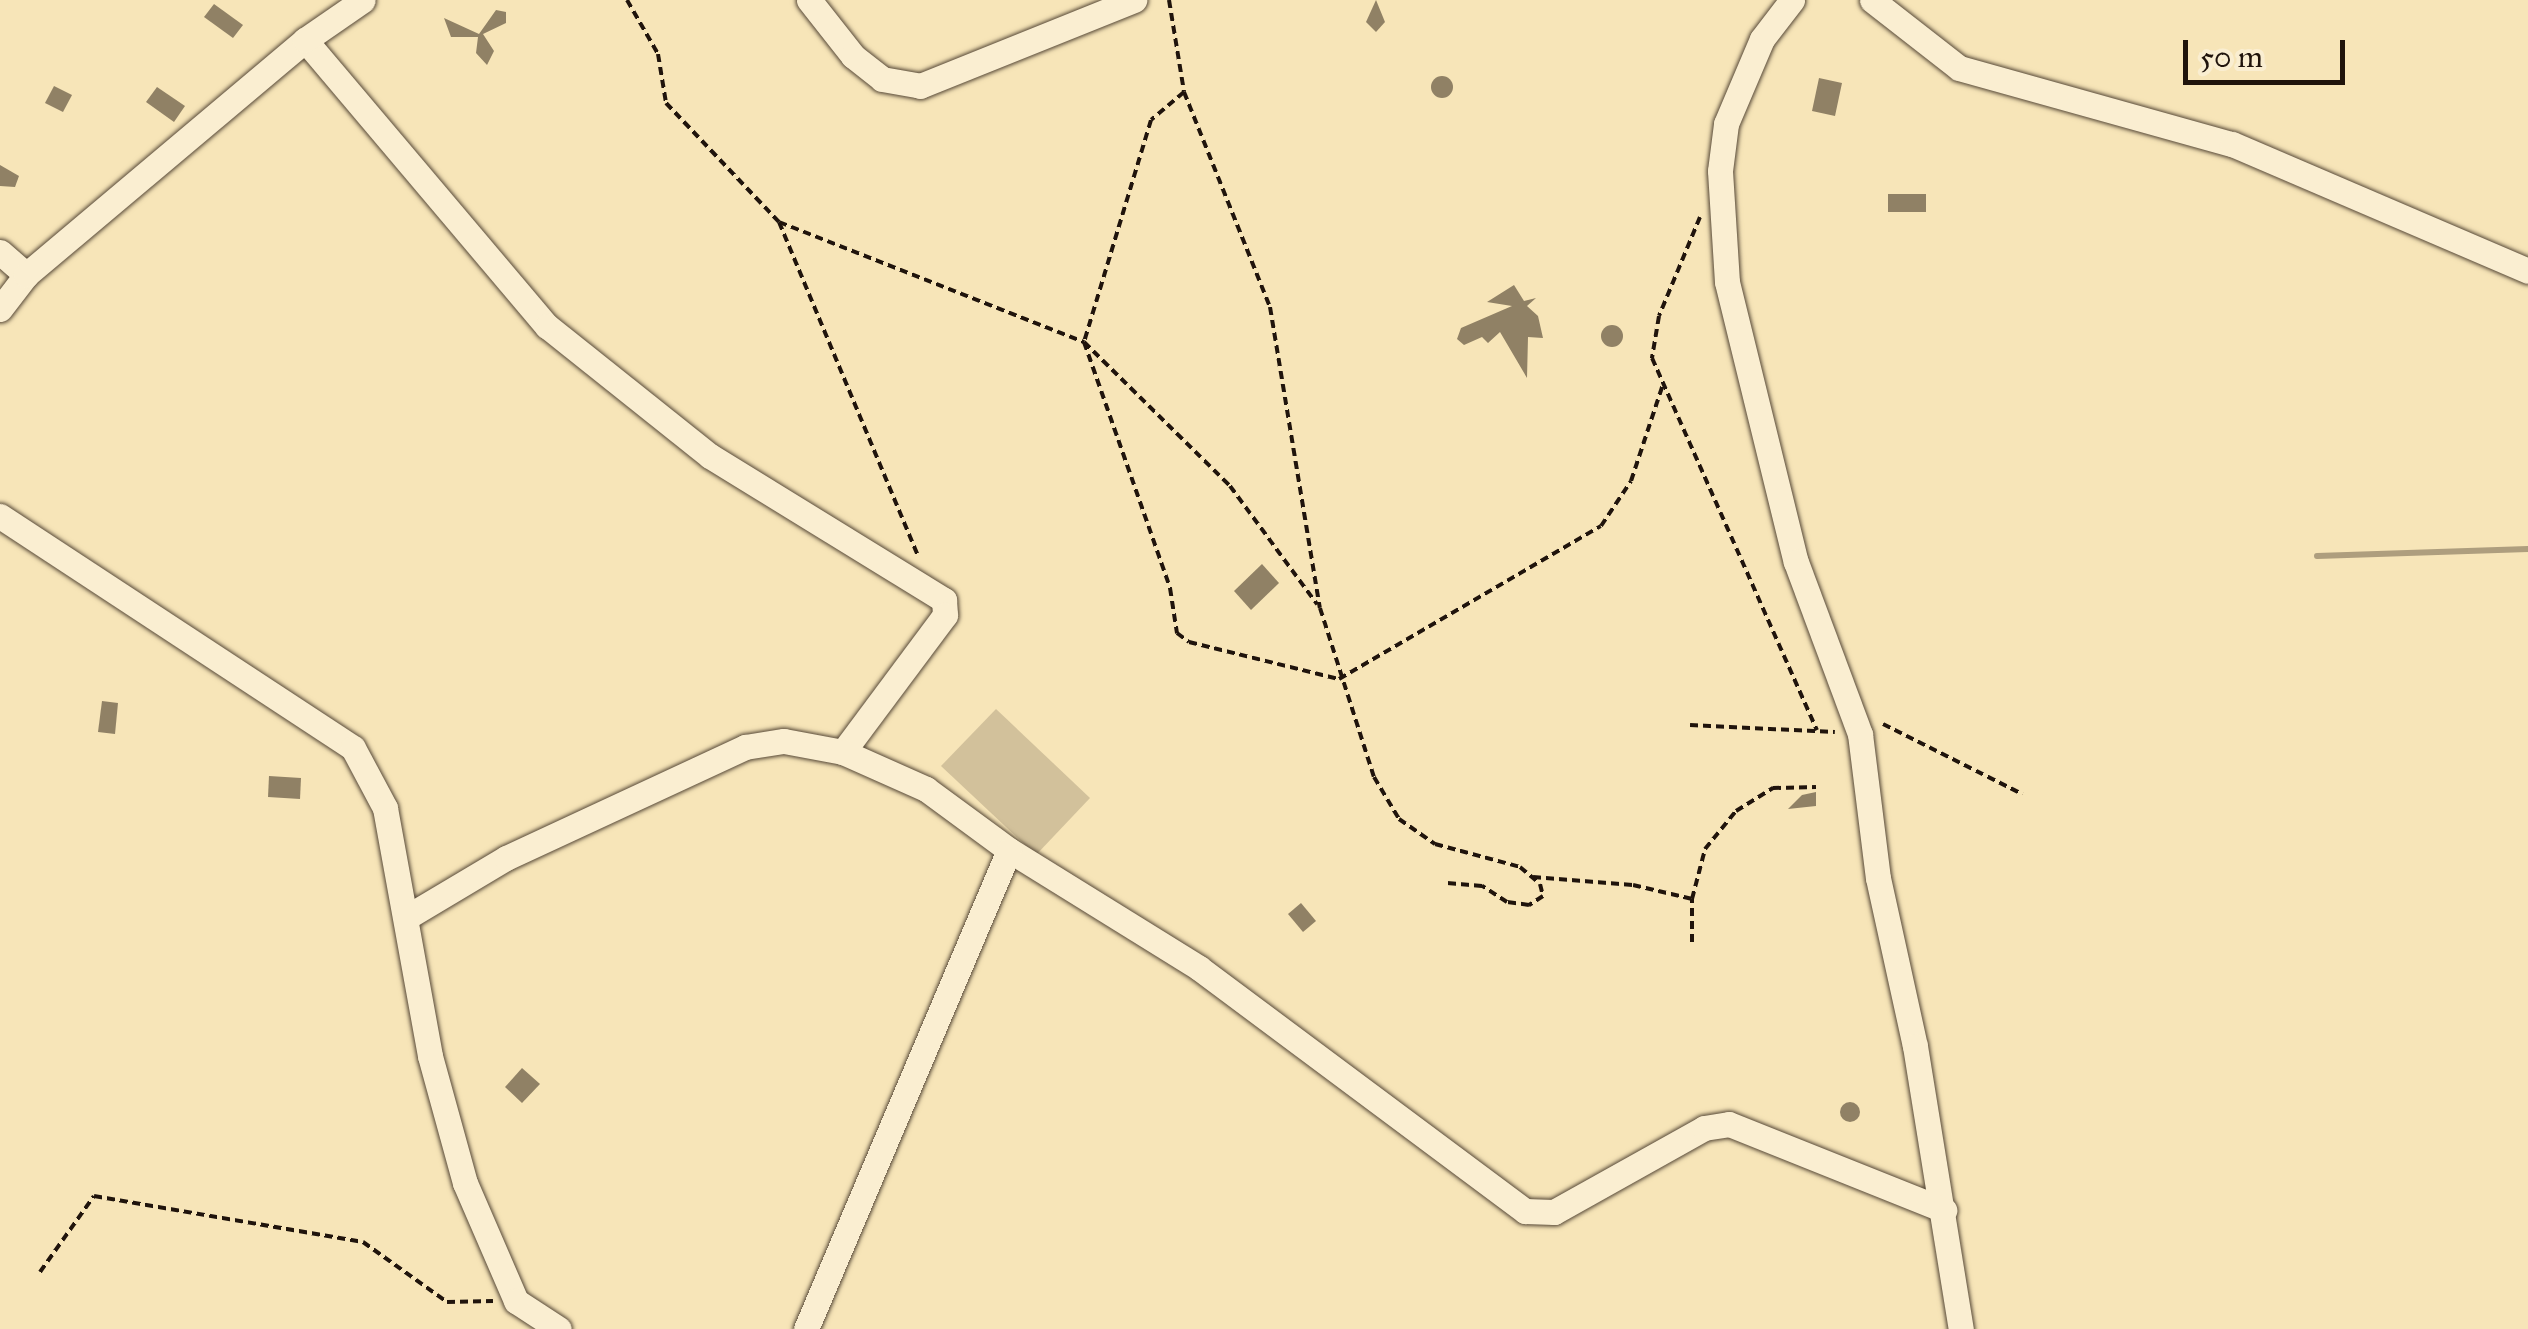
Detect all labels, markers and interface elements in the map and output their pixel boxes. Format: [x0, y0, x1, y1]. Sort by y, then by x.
scale bar [2188, 20, 2350, 82]
text: 50 m [2200, 39, 2263, 75]

